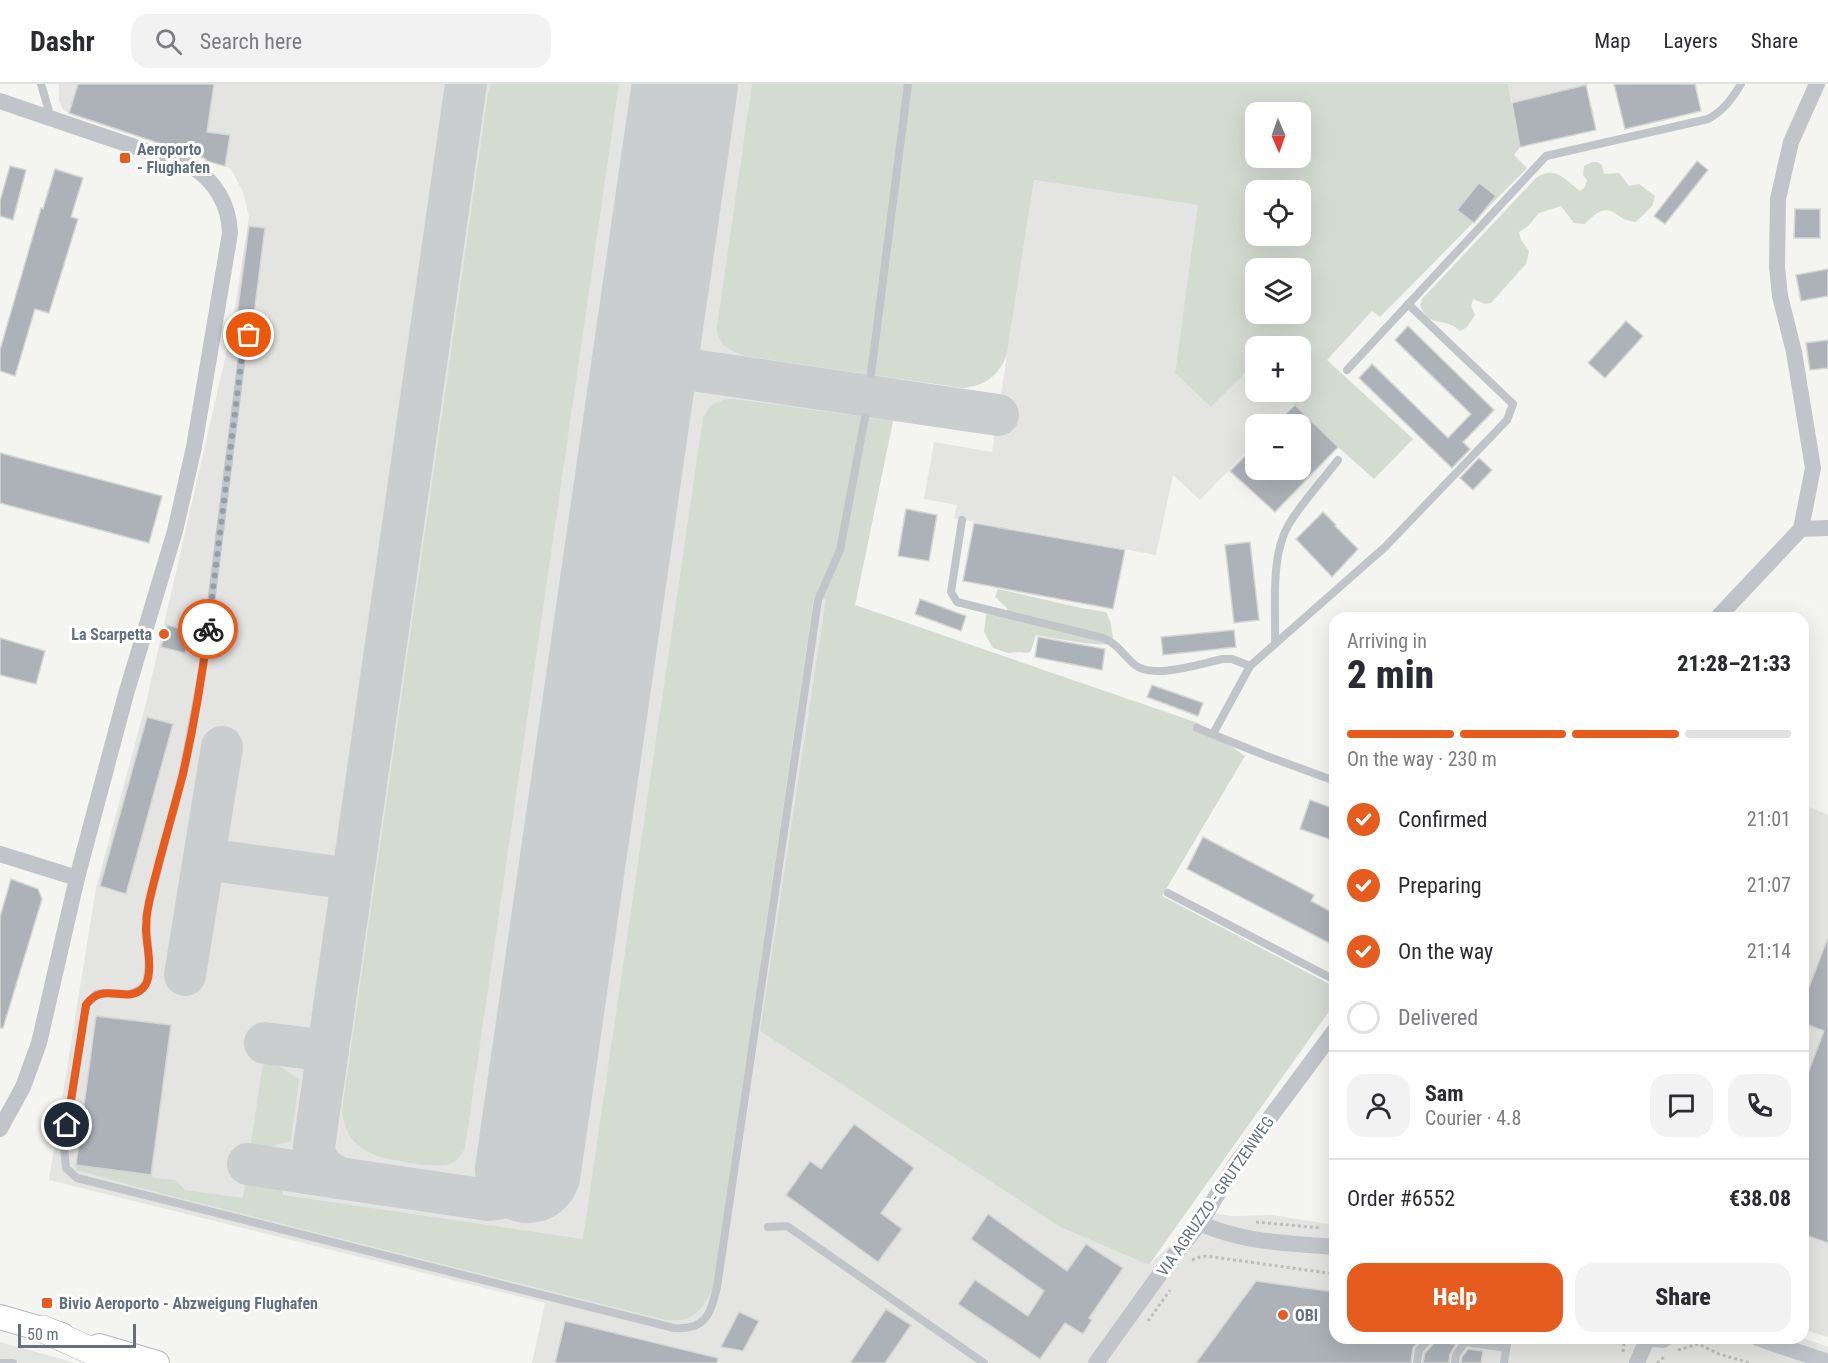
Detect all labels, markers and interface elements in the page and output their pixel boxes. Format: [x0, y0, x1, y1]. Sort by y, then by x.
search box [131, 14, 551, 68]
text: Dashr [30, 25, 95, 58]
icon: search [152, 25, 185, 58]
text: Search here [200, 29, 302, 54]
text: Map [1594, 29, 1631, 53]
text: Layers [1664, 29, 1718, 53]
text: Share [1751, 29, 1798, 53]
north arrow [1245, 102, 1311, 168]
map controls [1245, 102, 1311, 480]
place label: Aeroporto - Flughafen [137, 140, 210, 177]
marker: Aeroporto - Flughafen [118, 151, 132, 165]
button: locate [1245, 180, 1311, 246]
button: layers [1245, 258, 1311, 324]
pin [223, 309, 274, 360]
icon: bag [232, 318, 265, 351]
button: + [1245, 336, 1311, 402]
button: − [1245, 414, 1311, 480]
courier [178, 599, 238, 659]
icon: bike [192, 613, 225, 646]
place label: La Scarpetta [71, 625, 152, 644]
marker: La Scarpetta [157, 627, 171, 641]
text: Arriving in [1347, 629, 1427, 653]
text: 21:28–21:33 [1677, 651, 1791, 676]
text: 2 min [1347, 652, 1434, 698]
text: On the way · 230 m [1347, 747, 1497, 771]
icon: check [1347, 803, 1380, 836]
text: Confirmed [1398, 807, 1487, 832]
text: 21:01 [1747, 807, 1791, 831]
icon: check [1347, 869, 1380, 902]
text: Preparing [1398, 873, 1482, 898]
text: 21:07 [1747, 873, 1791, 897]
icon: check [1347, 935, 1380, 968]
text: On the way [1398, 939, 1493, 964]
text: 21:14 [1747, 939, 1791, 963]
text: Delivered [1398, 1005, 1478, 1030]
button: person [1347, 1074, 1410, 1137]
button: chat [1650, 1074, 1713, 1137]
button: phone [1728, 1074, 1791, 1137]
text: Sam [1425, 1081, 1464, 1106]
pin [41, 1099, 92, 1150]
text: Courier · 4.8 [1425, 1106, 1521, 1130]
icon: home [50, 1108, 83, 1141]
street label: VIA AGRUZZO - GRUTZENWEG [1153, 1113, 1278, 1280]
text: Order #6552 [1347, 1186, 1455, 1211]
text: €38.08 [1729, 1186, 1791, 1211]
button: Help [1347, 1263, 1563, 1332]
button: Share [1575, 1263, 1791, 1332]
place label: Bivio Aeroporto - Abzweigung Flughafen [59, 1294, 318, 1313]
marker: Bivio Aeroporto - Abzweigung Flughafen [40, 1296, 54, 1310]
place label: OBI [1295, 1306, 1318, 1325]
marker: OBI [1276, 1308, 1290, 1322]
scale bar [18, 1321, 136, 1348]
text: 50 m [27, 1325, 59, 1344]

